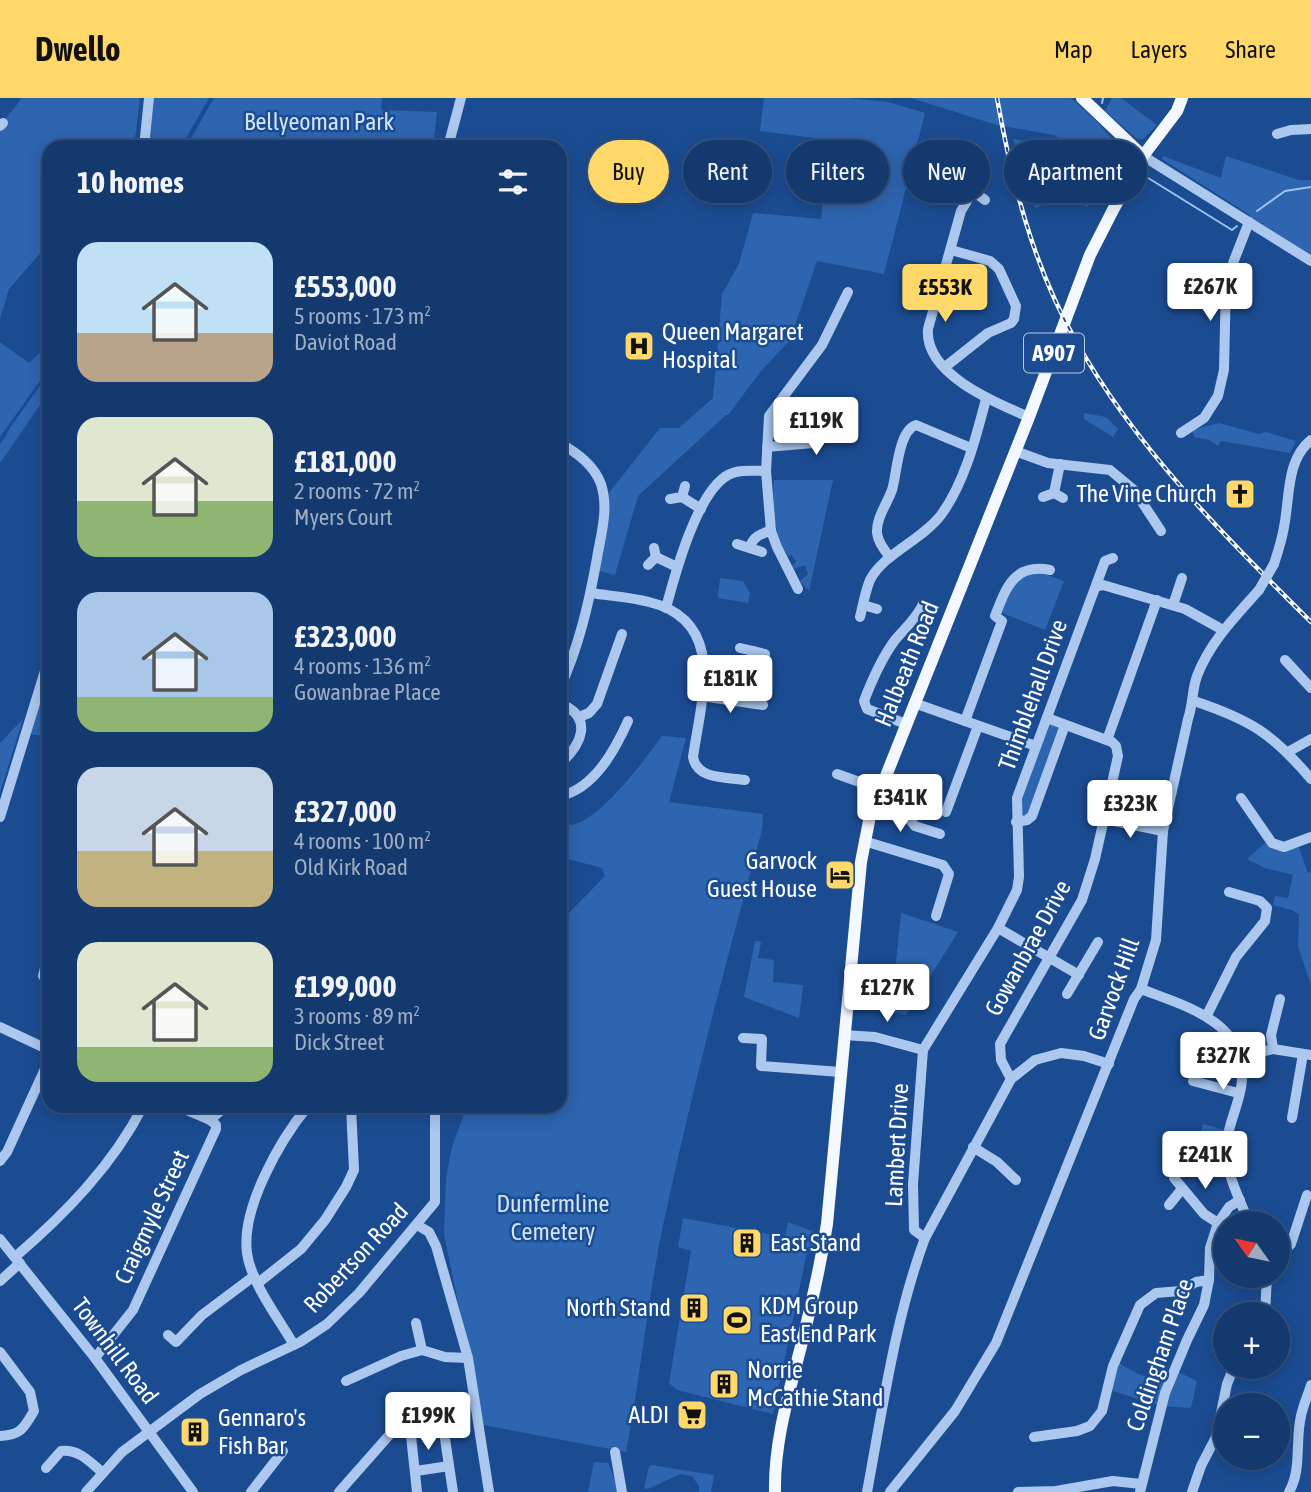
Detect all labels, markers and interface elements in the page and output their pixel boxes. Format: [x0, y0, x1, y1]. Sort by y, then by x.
text: Dwello [35, 30, 121, 68]
text: Map [1054, 36, 1093, 63]
text: Layers [1131, 36, 1187, 63]
text: Share [1225, 36, 1276, 63]
park label: Bellyeoman Park [244, 108, 394, 135]
chip: Buy [588, 140, 669, 203]
chip: Rent [683, 140, 772, 203]
chip: Filters [786, 140, 889, 203]
chip: New [903, 140, 990, 203]
chip: Apartment [1004, 140, 1147, 203]
icon: filters [494, 163, 532, 201]
text: 10 homes [77, 165, 184, 199]
pin: £553K [896, 264, 994, 324]
pin: £267K [1161, 264, 1259, 323]
text: £553,000 [294, 269, 397, 303]
icon: home [133, 270, 217, 354]
text: £267K [1183, 273, 1237, 299]
text: £553K [918, 274, 972, 300]
text: 5 rooms · 173 m² [294, 303, 431, 329]
place label: Queen Margaret Hospital [662, 318, 804, 373]
text: Daviot Road [294, 329, 397, 355]
hospital icon: Queen Margaret Hospital [622, 329, 656, 363]
road number: A907 [1024, 334, 1084, 372]
pin: £119K [767, 398, 865, 457]
text: £119K [789, 407, 843, 433]
text: £181,000 [294, 444, 397, 478]
icon: home [133, 445, 217, 529]
church icon: The Vine Church [1223, 477, 1257, 511]
text: 2 rooms · 72 m² [294, 478, 420, 504]
place label: The Vine Church [1076, 480, 1217, 507]
text: Myers Court [294, 504, 393, 530]
street label: Halbeath Road [869, 597, 944, 730]
street label: Thimblehall Drive [993, 616, 1072, 774]
text: £323,000 [294, 619, 397, 653]
icon: home [133, 620, 217, 704]
text: 4 rooms · 136 m² [294, 653, 431, 679]
pin: £181K [681, 656, 779, 715]
text: £181K [703, 665, 757, 691]
text: Gowanbrae Place [294, 679, 441, 705]
pin: £341K [851, 774, 949, 834]
pin: £323K [1081, 780, 1179, 840]
text: £341K [873, 784, 927, 810]
text: £323K [1103, 790, 1157, 816]
text: £327,000 [294, 794, 397, 828]
icon: home [133, 795, 217, 879]
text: 4 rooms · 100 m² [294, 828, 431, 854]
place label: Garvock Guest House [707, 847, 817, 902]
text: Old Kirk Road [294, 854, 408, 880]
hotel icon: Garvock Guest House [823, 858, 857, 892]
street label: Gowanbrae Drive [979, 875, 1076, 1020]
street label: Garvock Hill [1083, 933, 1145, 1044]
pin: £127K [838, 964, 936, 1024]
text: £199,000 [294, 969, 397, 1003]
icon: home [133, 970, 217, 1054]
text: £127K [860, 974, 914, 1000]
text: 3 rooms · 89 m² [294, 1003, 420, 1029]
text: Dick Street [294, 1029, 384, 1055]
pin: £327K [1174, 1032, 1272, 1092]
text: £327K [1196, 1042, 1250, 1068]
street label: Lambert Drive [880, 1083, 913, 1207]
pin: £241K [1156, 1132, 1254, 1191]
text: £241K [1178, 1141, 1232, 1167]
street label: Craigmyle Street [109, 1146, 194, 1288]
park label: Dunfermline Cemetery [497, 1190, 609, 1245]
street label: Robertson Road [298, 1197, 413, 1318]
north arrow [1213, 1211, 1290, 1288]
map controls [1213, 1211, 1290, 1470]
building icon: East Stand [730, 1226, 764, 1260]
place label: East Stand [770, 1229, 861, 1256]
street label: Coldingham Place [1121, 1275, 1198, 1435]
building icon: North Stand [677, 1291, 711, 1325]
place label: KDM Group East End Park [760, 1292, 877, 1347]
street label: Townhill Road [67, 1293, 164, 1409]
place label: North Stand [566, 1294, 671, 1321]
button: + [1213, 1302, 1290, 1379]
sports icon: KDM Group East End Park [720, 1303, 754, 1337]
place label: Norrie McCathie Stand [747, 1356, 883, 1411]
building icon: Norrie McCathie Stand [707, 1367, 741, 1401]
pin: £199K [379, 1392, 477, 1452]
button: − [1213, 1393, 1290, 1470]
supermarket icon: ALDI [675, 1398, 709, 1432]
place label: ALDI [628, 1401, 669, 1428]
text: £199K [401, 1402, 455, 1428]
place label: Gennaro's Fish Bar [218, 1404, 306, 1459]
building icon: Gennaro's Fish Bar [178, 1415, 212, 1449]

